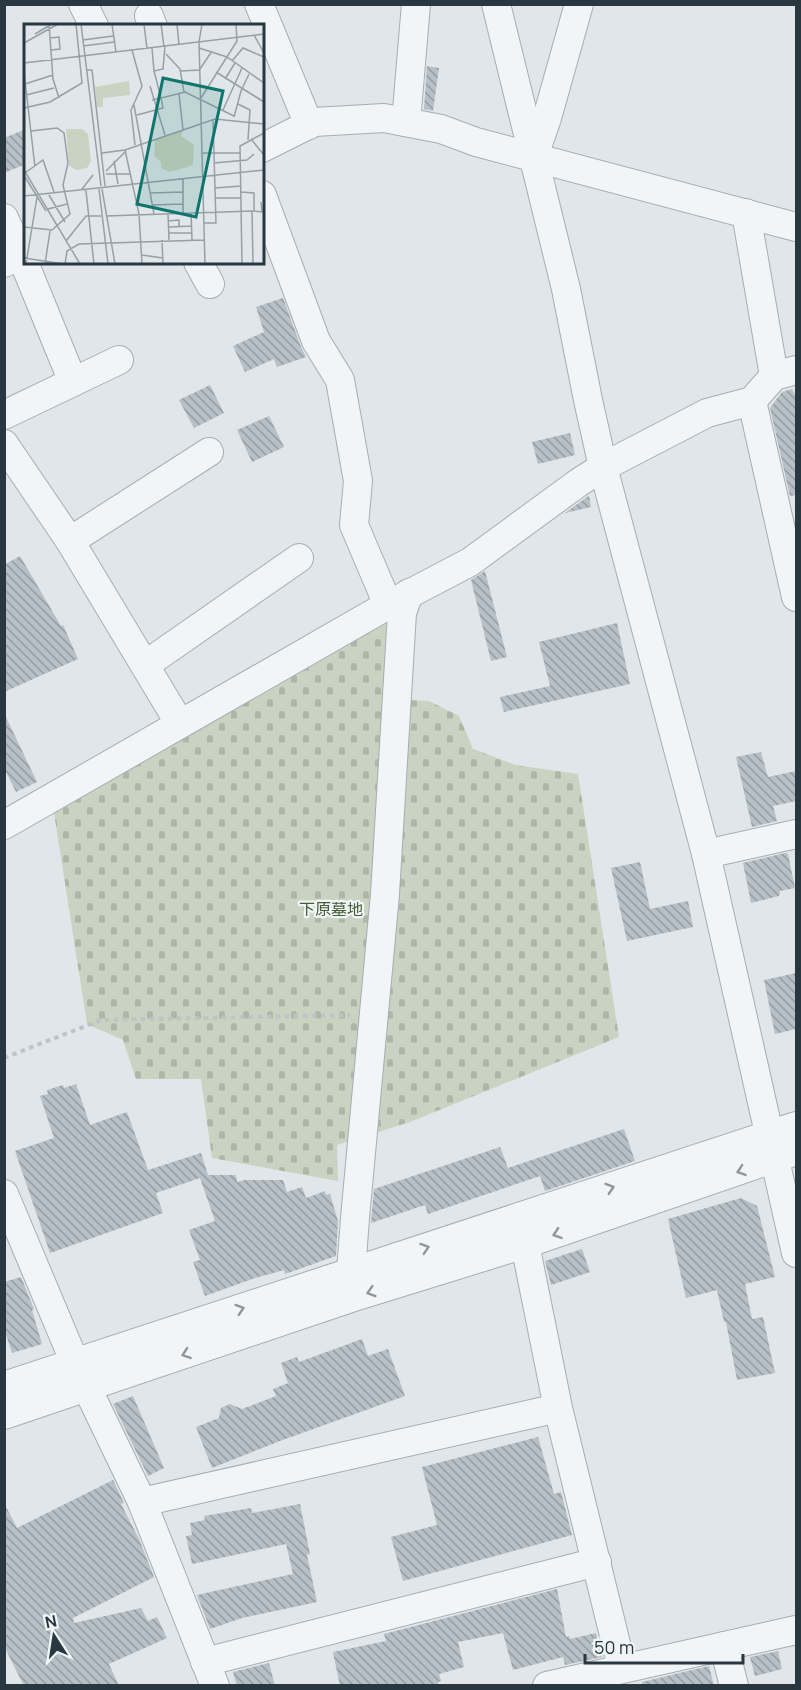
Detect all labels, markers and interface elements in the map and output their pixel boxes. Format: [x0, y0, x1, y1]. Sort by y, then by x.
inset map [24, 24, 264, 264]
park label: 下原墓地 [299, 898, 363, 920]
one-way arrow [736, 1163, 747, 1176]
one-way arrow [604, 1182, 615, 1195]
one-way arrow [552, 1226, 563, 1239]
one-way arrow [419, 1243, 430, 1256]
one-way arrow [366, 1285, 377, 1297]
one-way arrow [234, 1304, 245, 1316]
one-way arrow [181, 1346, 192, 1359]
north arrow [24, 1606, 84, 1666]
text: N [43, 1609, 59, 1633]
scale bar [585, 1627, 742, 1665]
text: 50 m [594, 1635, 634, 1659]

